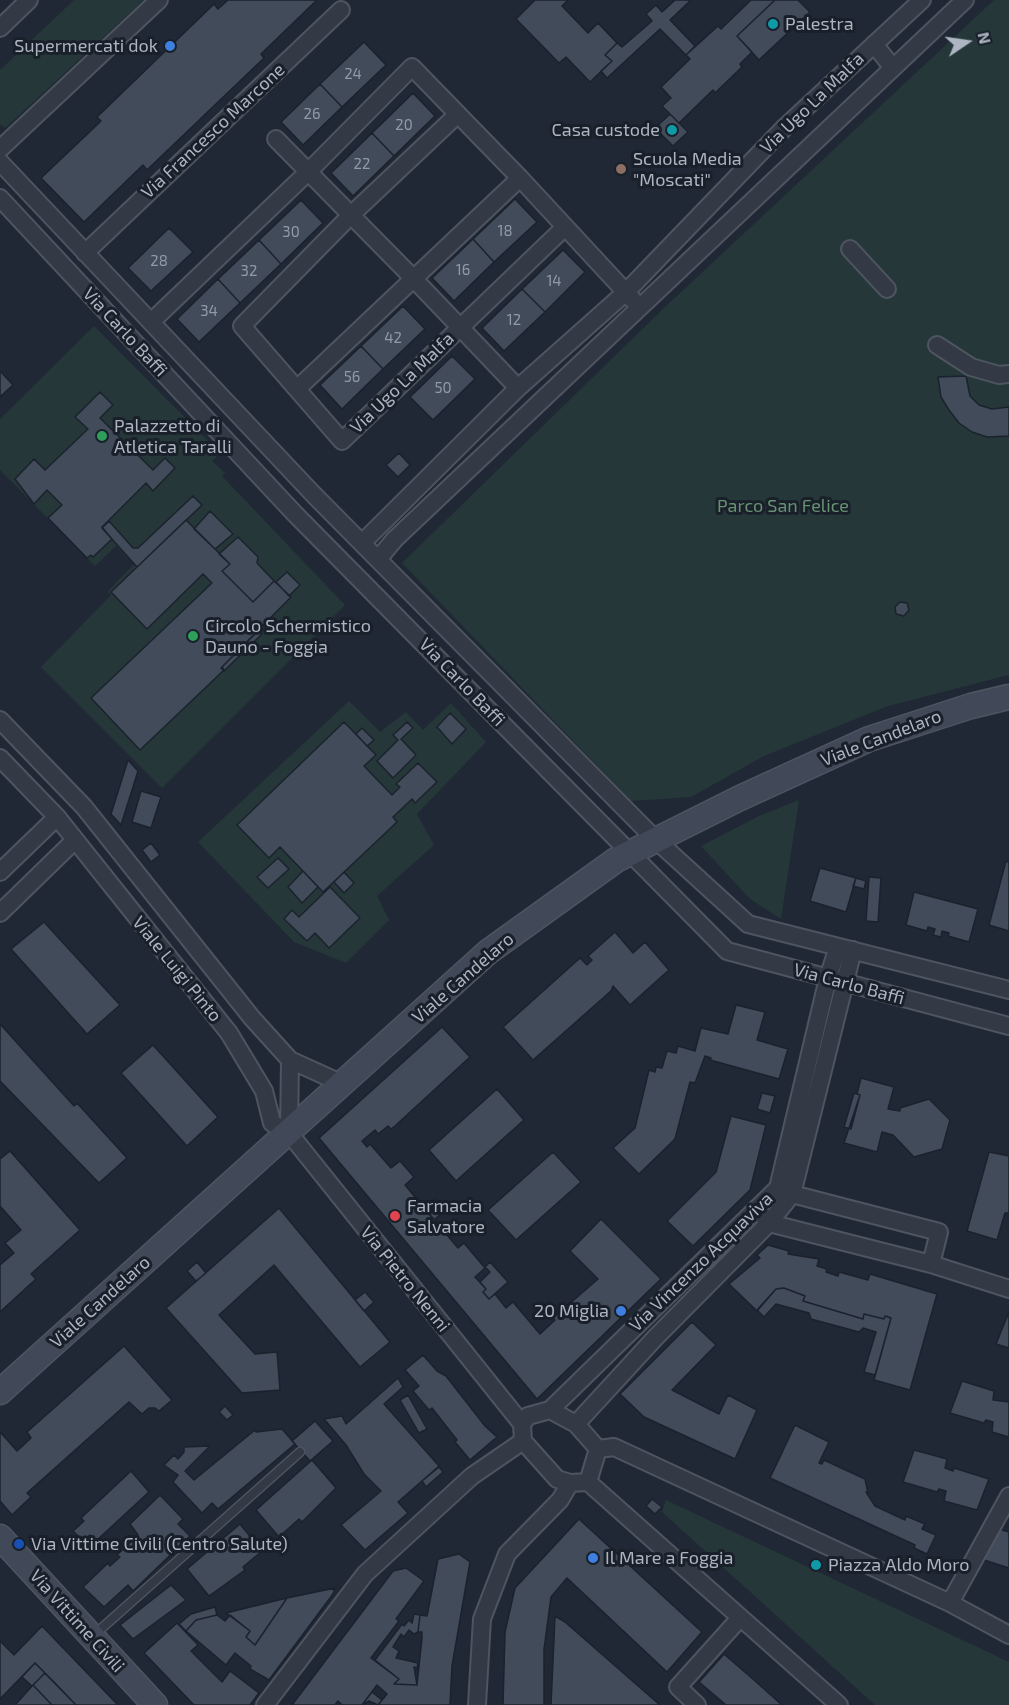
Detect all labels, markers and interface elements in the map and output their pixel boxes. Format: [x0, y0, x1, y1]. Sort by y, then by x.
north arrow [937, 12, 997, 72]
place label: Palestra [785, 13, 854, 35]
marker: Palestra [766, 17, 780, 31]
text: N [974, 30, 996, 46]
place label: Supermercati dok [14, 35, 158, 57]
marker: Supermercati dok [163, 39, 177, 53]
street label: Via Ugo La Malfa [756, 48, 868, 158]
street label: Via Francesco Marcone [137, 59, 289, 203]
house number: 24 [344, 65, 362, 83]
house number: 26 [303, 105, 321, 123]
house number: 20 [395, 116, 413, 134]
place label: Casa custode [552, 119, 660, 141]
marker: Casa custode [665, 123, 679, 137]
place label: Scuola Media "Moscati" [633, 148, 742, 190]
house number: 22 [354, 155, 370, 173]
marker: Scuola Media "Moscati" [614, 162, 628, 176]
house number: 18 [497, 222, 513, 240]
house number: 30 [282, 223, 300, 241]
house number: 28 [150, 252, 168, 270]
house number: 16 [456, 261, 470, 279]
house number: 32 [241, 262, 257, 280]
house number: 14 [546, 272, 562, 290]
street label: Via Carlo Baffi [78, 283, 172, 381]
house number: 34 [200, 302, 218, 320]
house number: 12 [507, 311, 521, 329]
street label: Via Ugo La Malfa [346, 328, 458, 438]
house number: 42 [384, 329, 402, 347]
house number: 56 [344, 368, 360, 386]
house number: 50 [434, 379, 452, 397]
place label: Palazzetto di Atletica Taralli [114, 415, 232, 458]
marker: Palazzetto di Atletica Taralli [95, 429, 109, 443]
park label: Parco San Felice [717, 495, 849, 517]
place label: Circolo Schermistico Dauno - Foggia [205, 615, 371, 658]
marker: Circolo Schermistico Dauno - Foggia [186, 629, 200, 643]
street label: Via Carlo Baffi [415, 633, 509, 731]
street label: Viale Candelaro [818, 705, 944, 771]
street label: Viale Luigi Pinto [128, 912, 226, 1026]
street label: Viale Candelaro [408, 928, 518, 1028]
street label: Via Carlo Baffi [791, 959, 907, 1009]
street label: Via Vincenzo Acquaviva [625, 1188, 777, 1336]
place label: Farmacia Salvatore [407, 1195, 485, 1238]
marker: Farmacia Salvatore [388, 1209, 402, 1223]
street label: Via Pietro Nenni [356, 1222, 454, 1336]
street label: Viale Candelaro [45, 1251, 155, 1353]
place label: 20 Miglia [534, 1300, 609, 1322]
marker: 20 Miglia [614, 1304, 628, 1318]
place label: Via Vittime Civili (Centro Salute) [31, 1533, 288, 1555]
marker: Via Vittime Civili (Centro Salute) [12, 1537, 26, 1551]
place label: Il Mare a Foggia [605, 1547, 733, 1569]
marker: Il Mare a Foggia [586, 1551, 600, 1565]
place label: Piazza Aldo Moro [828, 1554, 970, 1576]
marker: Piazza Aldo Moro [809, 1558, 823, 1572]
street label: Via Vittime Civili [25, 1565, 129, 1677]

